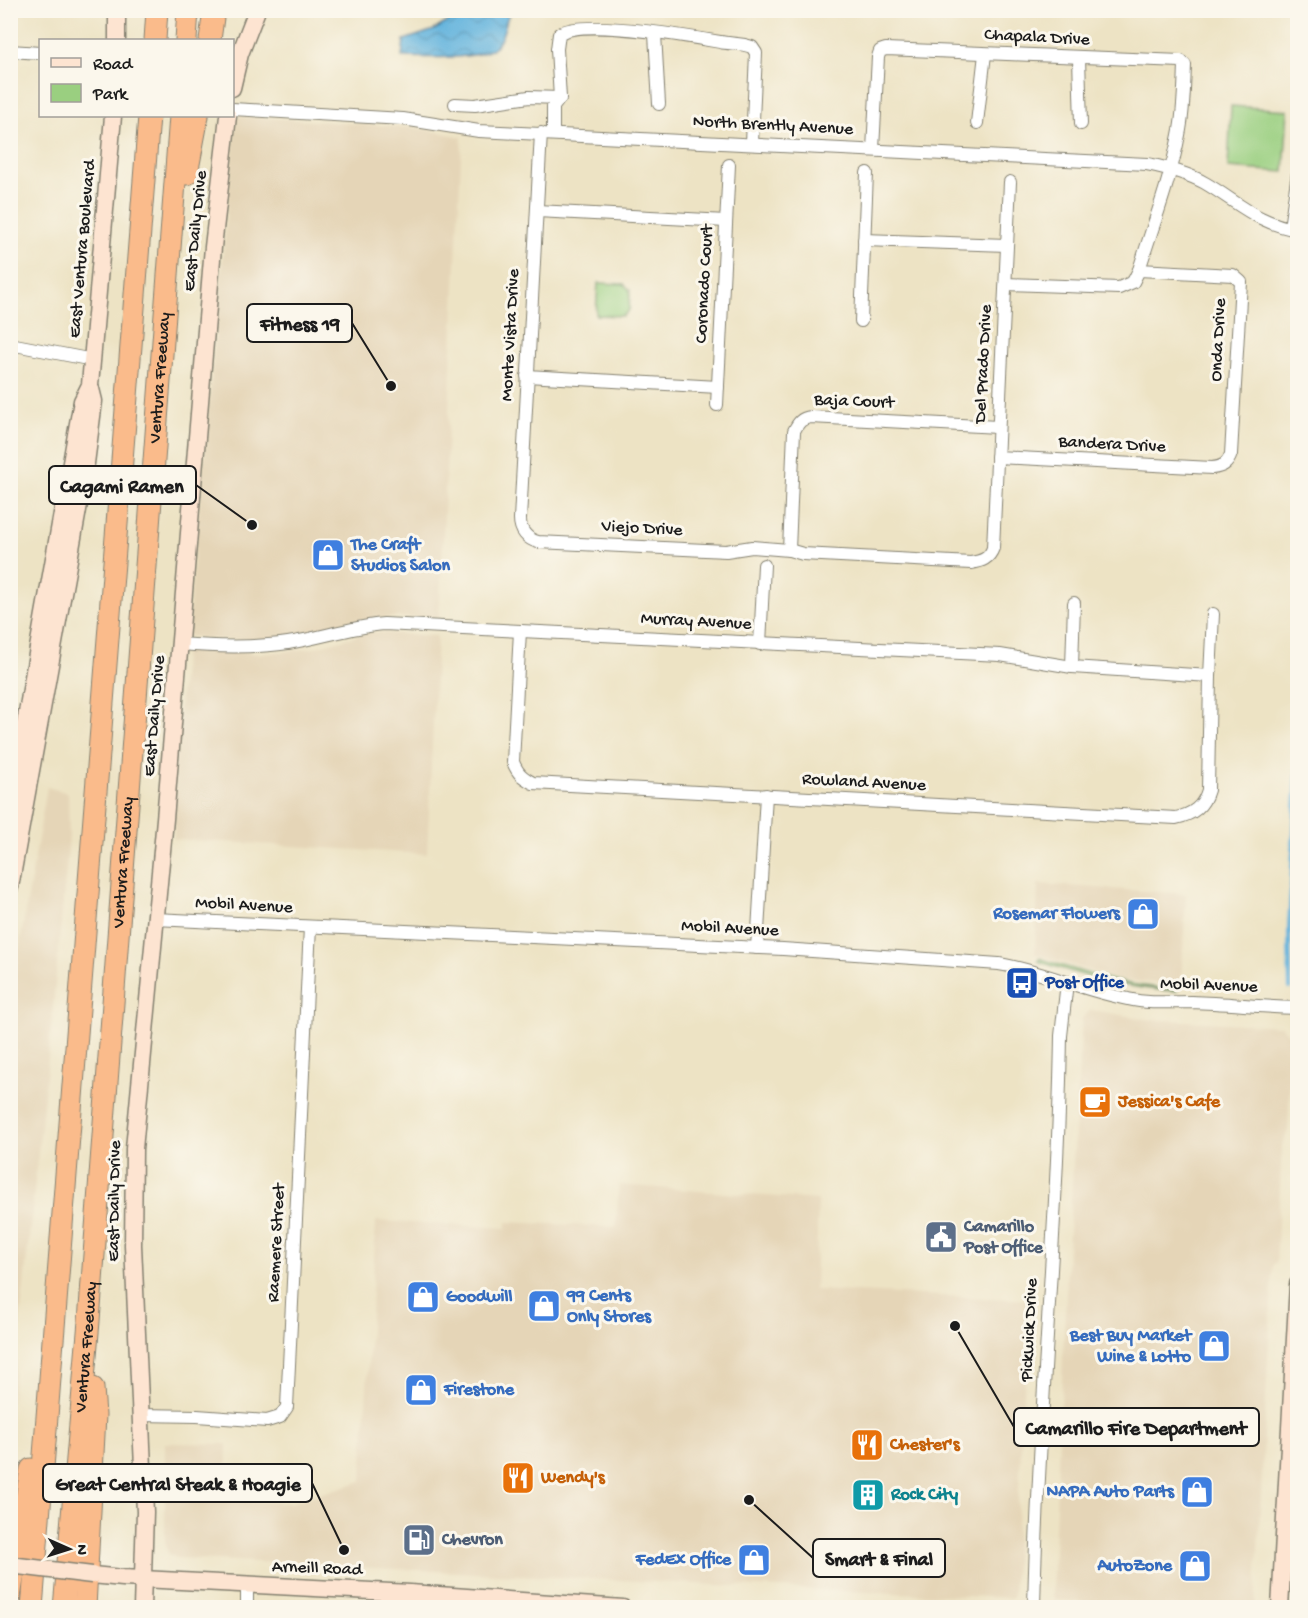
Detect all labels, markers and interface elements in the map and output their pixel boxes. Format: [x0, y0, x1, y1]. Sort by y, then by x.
street label: Chapala Drive [984, 25, 1091, 51]
legend [39, 39, 234, 117]
text: Road [93, 55, 134, 76]
text: Park [92, 85, 129, 106]
street label: North Brently Avenue [692, 111, 855, 141]
street label: East Ventura Boulevard [65, 158, 101, 339]
street label: East Daily Drive [179, 169, 213, 292]
street label: Coronado Court [691, 222, 719, 344]
street label: Monte Vista Drive [497, 268, 525, 402]
street label: Onda Drive [1206, 297, 1232, 382]
street label: Del Prado Drive [970, 303, 998, 425]
callout: Fitness 19 [247, 304, 352, 342]
street label: Ventura Freeway [145, 311, 176, 445]
text: Fitness 19 [259, 315, 340, 338]
street label: Baja Court [813, 390, 896, 414]
street label: Bandera Drive [1057, 432, 1167, 458]
callout: Cagami Ramen [49, 466, 196, 504]
text: Cagami Ramen [59, 477, 184, 500]
street label: Viejo Drive [600, 516, 684, 542]
place label: The Craft Studios Salon [349, 535, 450, 577]
shop icon: The Craft Studios Salon [310, 537, 346, 573]
street label: Murray Avenue [640, 609, 753, 635]
street label: East Daily Drive [139, 654, 171, 777]
street label: Rowland Avenue [801, 769, 927, 797]
street label: Ventura Freeway [108, 796, 139, 930]
street label: Mobil Avenue [195, 893, 294, 919]
shop icon: Rosemar Flowers [1125, 896, 1161, 932]
place label: Rosemar Flowers [992, 904, 1121, 925]
street label: Mobil Avenue [681, 916, 780, 942]
bus stop icon: Post Office [1004, 965, 1040, 1001]
place label: Post Office [1044, 973, 1124, 994]
street label: Mobil Avenue [1160, 974, 1259, 998]
cafe icon: Jessica's Cafe [1077, 1084, 1113, 1120]
place label: Jessica's Cafe [1117, 1092, 1221, 1113]
street label: East Daily Drive [103, 1139, 127, 1262]
street label: Raemere Street [263, 1182, 291, 1303]
place label: Camarillo Post Office [963, 1217, 1043, 1259]
public building icon: Camarillo Post Office [923, 1219, 959, 1255]
street label: Pickwick Drive [1017, 1277, 1043, 1383]
shop icon: Goodwill [405, 1279, 441, 1315]
street label: Ventura Freeway [70, 1281, 102, 1414]
place label: 99 Cents Only Stores [566, 1286, 652, 1328]
place label: Goodwill [446, 1287, 512, 1308]
shop icon: 99 Cents Only Stores [526, 1288, 562, 1324]
place label: Best Buy Market Wine & Lotto [1069, 1326, 1193, 1368]
shop icon: Best Buy Market Wine & Lotto [1196, 1328, 1232, 1364]
shop icon: Firestone [403, 1372, 439, 1408]
place label: Firestone [443, 1380, 515, 1401]
callout: Camarillo Fire Department [1014, 1408, 1259, 1446]
text: Camarillo Fire Department [1024, 1419, 1248, 1442]
restaurant icon: Chester's [849, 1427, 885, 1463]
place label: Chester's [889, 1435, 961, 1456]
restaurant icon: Wendy's [500, 1460, 536, 1496]
callout: Great Central Steak & Hoagie [43, 1464, 312, 1502]
place label: Wendy's [540, 1468, 606, 1489]
shop icon: NAPA Auto Parts [1179, 1474, 1215, 1510]
text: Great Central Steak & Hoagie [55, 1475, 301, 1498]
building icon: Rock City [850, 1477, 886, 1513]
place label: NAPA Auto Parts [1047, 1482, 1175, 1503]
place label: Rock City [890, 1485, 958, 1506]
north arrow [39, 1519, 99, 1579]
fuel station icon: Chevron [401, 1522, 437, 1558]
place label: Chevron [441, 1530, 503, 1551]
callout: Smart & Final [813, 1539, 945, 1577]
shop icon: FedEx Office [736, 1542, 772, 1578]
text: N [71, 1544, 90, 1556]
shop icon: AutoZone [1177, 1548, 1213, 1584]
place label: FedEx Office [635, 1550, 732, 1571]
text: Smart & Final [825, 1550, 934, 1573]
place label: AutoZone [1096, 1556, 1173, 1577]
street label: Arneill Road [272, 1557, 364, 1581]

